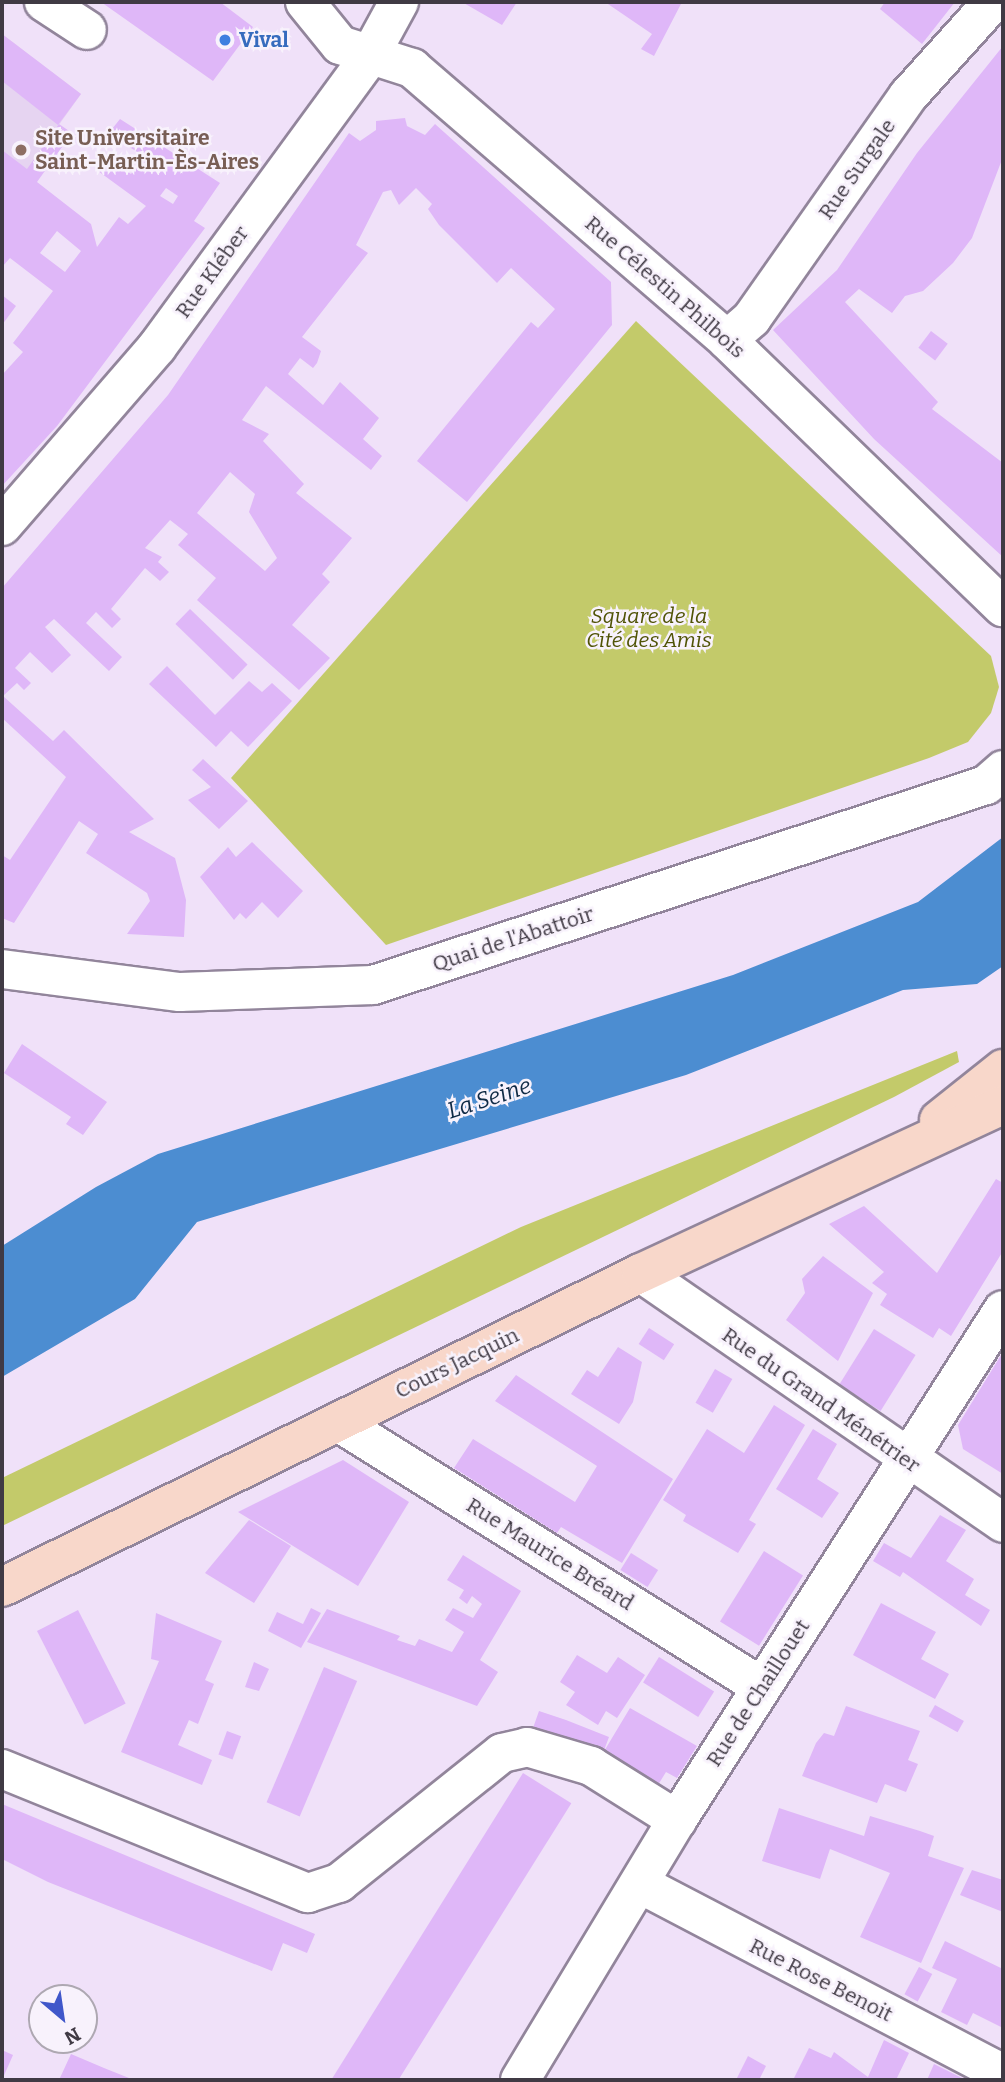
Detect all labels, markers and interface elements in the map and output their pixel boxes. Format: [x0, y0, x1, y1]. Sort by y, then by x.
place label: Vival [239, 27, 289, 53]
marker: Vival [217, 32, 233, 48]
street label: Rue Surgale [813, 114, 901, 224]
place label: Site Universitaire Saint-Martin-Ès-Aires [35, 125, 259, 175]
marker: Site Universitaire Saint-Martin-Ès-Aires [13, 142, 29, 158]
street label: Rue Célestin Philbois [580, 211, 750, 363]
street label: Rue Kléber [170, 221, 254, 323]
park label: Square de la Cité des Amis [586, 603, 712, 653]
street label: Quai de l'Abattoir [429, 901, 597, 977]
water label: La Seine [444, 1072, 534, 1124]
street label: Cours Jacquin [391, 1322, 523, 1404]
street label: Rue du Grand Ménétrier [717, 1322, 925, 1478]
street label: Rue Maurice Bréard [462, 1492, 638, 1616]
street label: Rue de Chaillouet [701, 1615, 815, 1771]
street label: Rue Rose Benoit [745, 1933, 897, 2027]
north arrow [28, 1984, 98, 2054]
text: N [60, 2022, 84, 2050]

